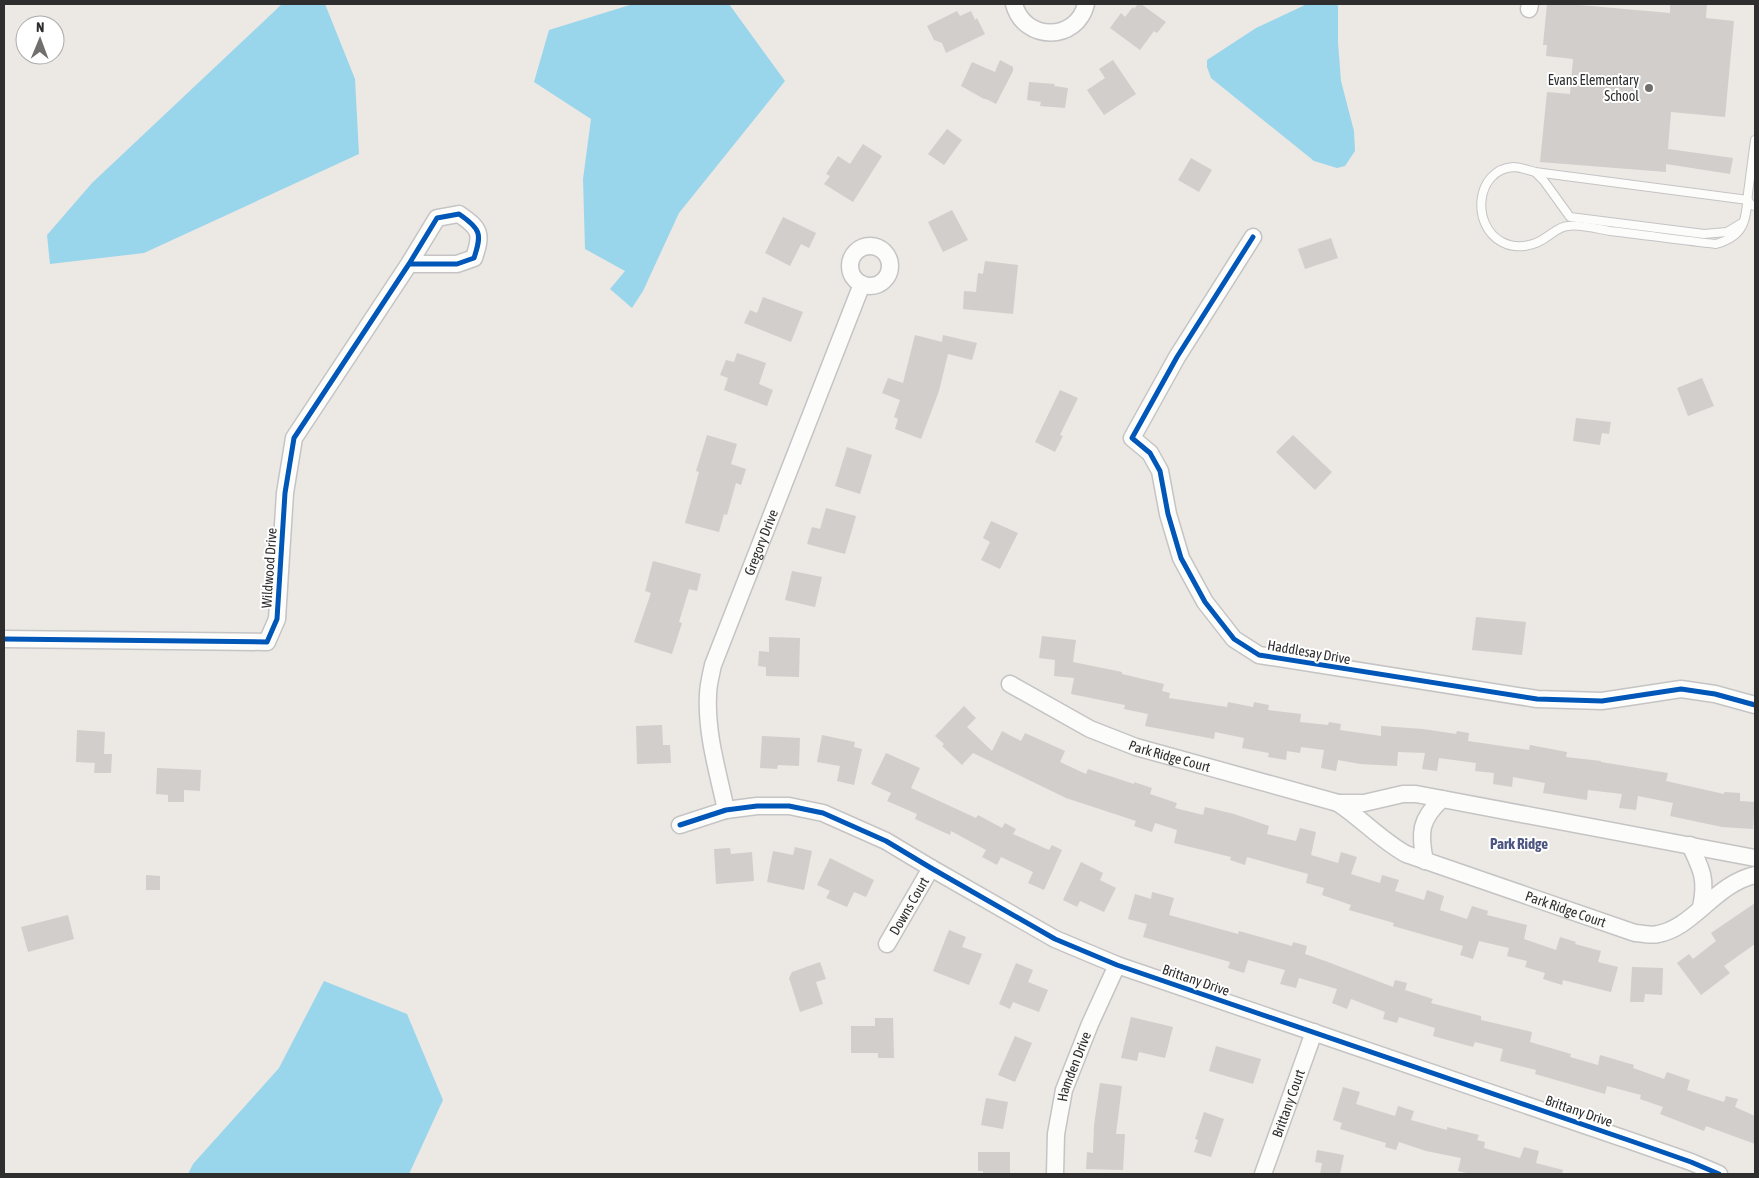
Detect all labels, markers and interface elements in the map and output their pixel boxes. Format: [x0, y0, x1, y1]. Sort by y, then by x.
north arrow [15, 15, 65, 65]
text: N [36, 19, 44, 35]
place label: Evans Elementary School [1548, 72, 1639, 104]
marker: Evans Elementary School [1643, 82, 1655, 94]
street label: Gregory Drive [741, 507, 781, 577]
street label: Wildwood Drive [258, 527, 280, 609]
street label: Haddlesay Drive [1266, 637, 1352, 667]
street label: Park Ridge Court [1126, 737, 1212, 775]
district label: Park Ridge [1490, 835, 1548, 852]
street label: Downs Court [886, 874, 932, 938]
street label: Park Ridge Court [1523, 888, 1608, 930]
street label: Brittany Drive [1160, 961, 1232, 999]
street label: Hamden Drive [1054, 1029, 1094, 1103]
street label: Brittany Court [1269, 1067, 1308, 1139]
street label: Brittany Drive [1543, 1092, 1615, 1130]

